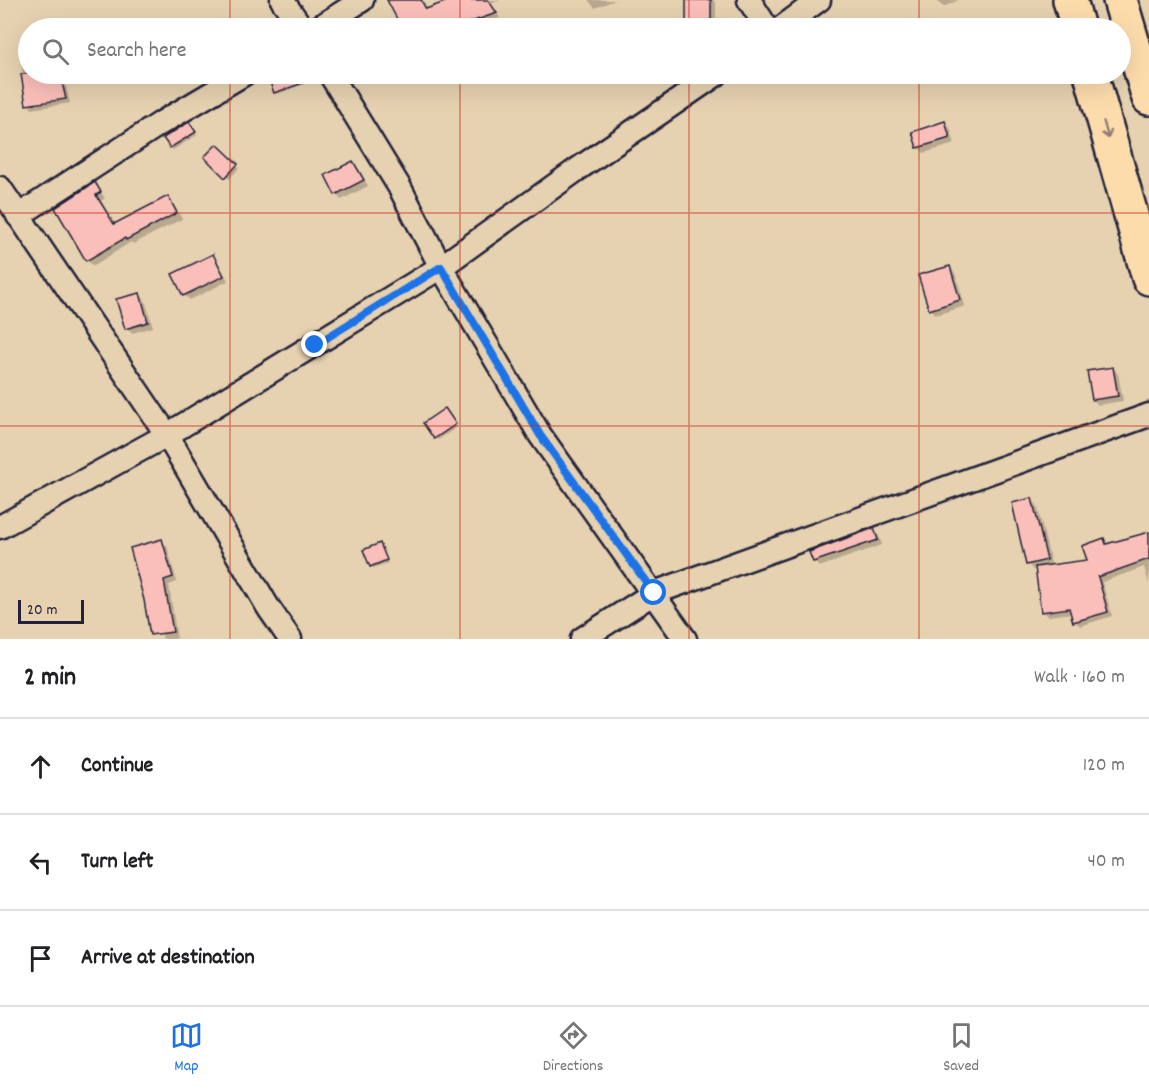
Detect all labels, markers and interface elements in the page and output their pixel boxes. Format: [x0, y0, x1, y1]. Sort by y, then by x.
search box [18, 18, 1131, 84]
icon: search [39, 35, 72, 68]
text: Search here [87, 36, 186, 67]
one-way arrow [1101, 120, 1113, 139]
route end [301, 331, 327, 357]
route start [640, 579, 666, 605]
scale bar [18, 597, 84, 624]
text: 20 m [27, 599, 57, 622]
text: 2 min [24, 660, 76, 697]
text: Walk · 160 m [1034, 664, 1125, 692]
icon: ahead [24, 750, 57, 783]
text: Continue [81, 751, 153, 782]
text: 120 m [1083, 752, 1125, 780]
icon: left [24, 846, 57, 879]
text: Turn left [81, 847, 153, 878]
text: 40 m [1087, 848, 1125, 876]
icon: arrive [24, 942, 57, 975]
text: Arrive at destination [81, 943, 255, 974]
tab: Map [170, 1019, 203, 1078]
tab: Directions [543, 1019, 603, 1078]
tab: Saved [943, 1019, 979, 1078]

